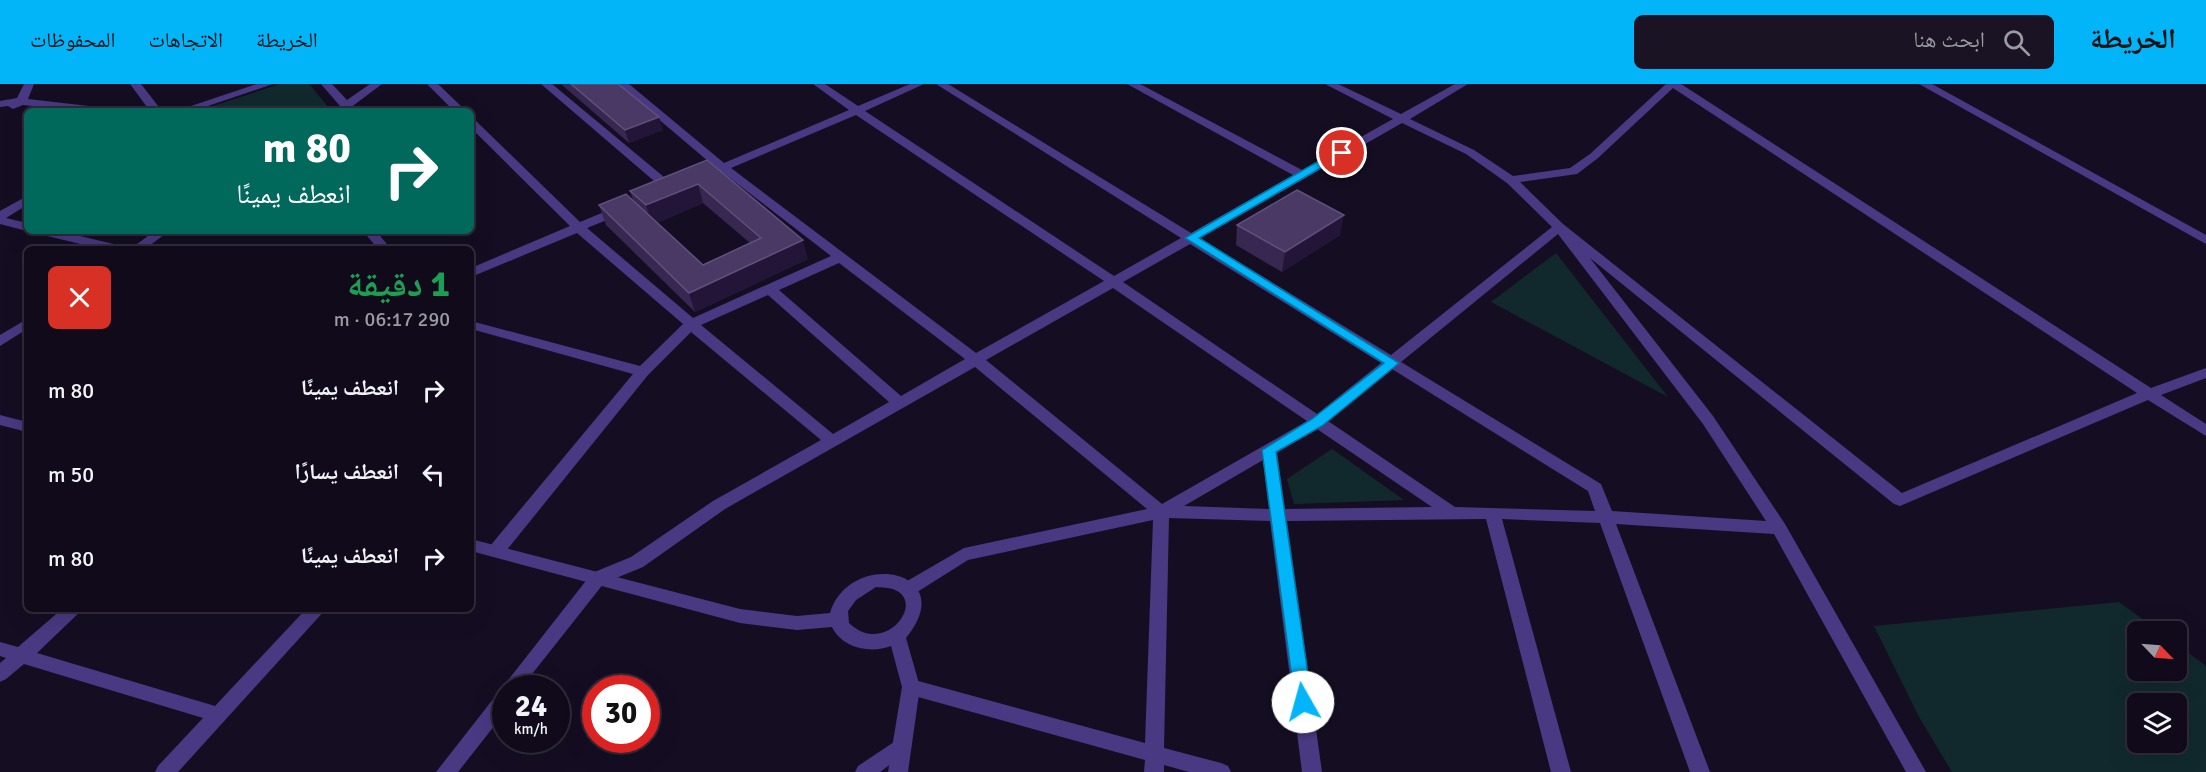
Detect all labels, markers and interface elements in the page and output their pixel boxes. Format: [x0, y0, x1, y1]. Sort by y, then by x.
search box [1634, 15, 2054, 69]
text: الخريطة [2090, 22, 2176, 56]
text: ابحث هنا [1913, 26, 1985, 53]
icon: search [2000, 26, 2033, 59]
text: المحفوظات [30, 27, 115, 53]
text: الاتجاهات [148, 27, 223, 53]
text: الخريطة [256, 27, 318, 53]
text: 80 m [262, 123, 351, 174]
pin [1316, 127, 1367, 178]
icon: right [372, 132, 450, 210]
icon: arrive [1325, 136, 1358, 169]
text: انعطف يمينًا [236, 178, 351, 211]
text: 1 دقيقة [347, 262, 450, 307]
button: close [48, 266, 111, 329]
text: 290 m · 06:17 [334, 307, 450, 332]
text: انعطف يمينًا [301, 374, 399, 401]
icon: right [417, 374, 450, 407]
text: 80 m [48, 377, 94, 404]
text: انعطف يسارًا [294, 458, 399, 485]
icon: left [417, 458, 450, 491]
text: 50 m [48, 461, 94, 488]
text: انعطف يمينًا [301, 542, 399, 569]
icon: right [417, 542, 450, 575]
text: 80 m [48, 545, 94, 572]
north arrow [2127, 621, 2187, 681]
map controls [2127, 621, 2187, 753]
position arrow [1271, 670, 1335, 734]
speed limit sign: 30 [582, 675, 660, 753]
text: 24 [515, 688, 547, 725]
button: layers [2127, 693, 2187, 753]
text: km/h [514, 720, 548, 738]

